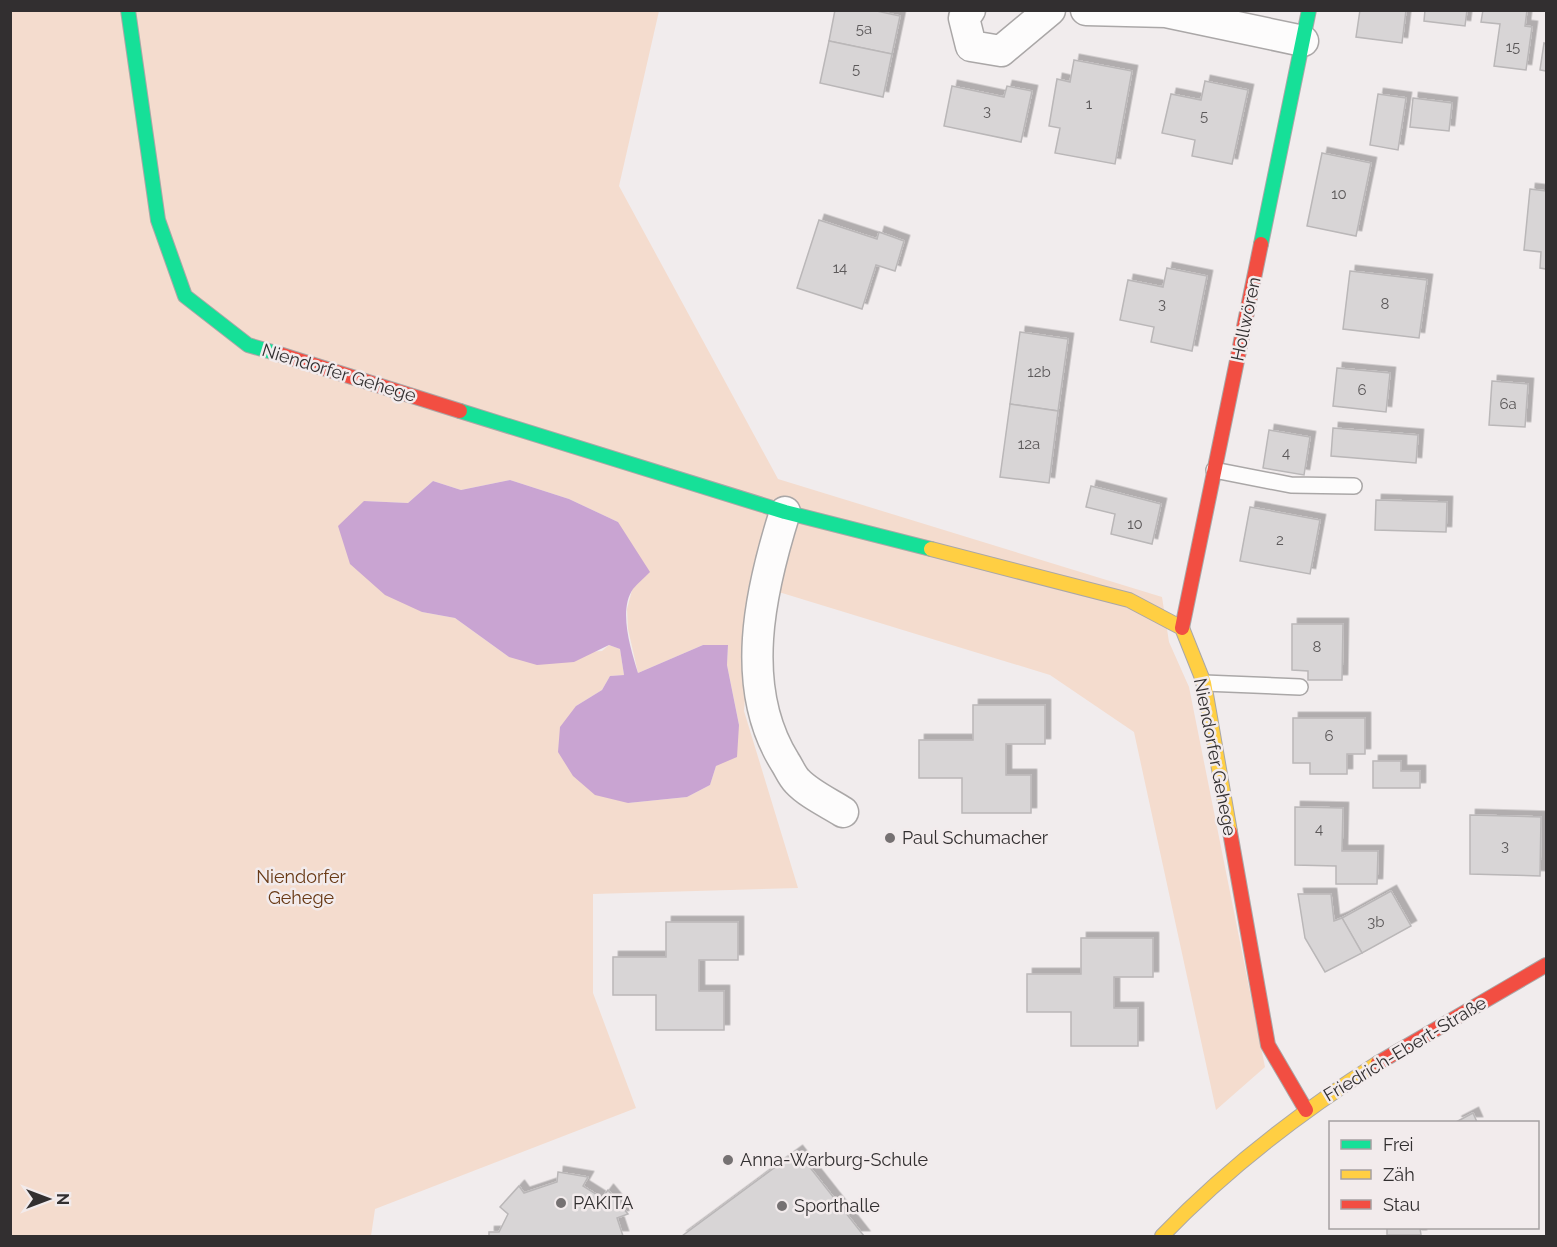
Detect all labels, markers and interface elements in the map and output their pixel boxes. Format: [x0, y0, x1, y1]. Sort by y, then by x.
house number: 5a [856, 20, 872, 38]
house number: 15 [1506, 38, 1520, 56]
house number: 5 [852, 60, 860, 78]
house number: 1 [1086, 95, 1093, 113]
house number: 3 [983, 102, 991, 120]
house number: 5 [1200, 107, 1208, 125]
house number: 10 [1331, 185, 1347, 203]
house number: 14 [833, 259, 847, 277]
street label: Hollwören [1226, 275, 1265, 363]
house number: 3 [1158, 295, 1166, 313]
house number: 8 [1381, 295, 1390, 313]
street label: Niendorfer Gehege [260, 339, 419, 406]
house number: 12b [1027, 363, 1051, 381]
house number: 6 [1357, 381, 1367, 399]
house number: 6a [1499, 395, 1517, 413]
house number: 12a [1018, 435, 1040, 453]
house number: 4 [1282, 444, 1290, 462]
house number: 10 [1127, 515, 1143, 533]
house number: 2 [1276, 531, 1284, 549]
house number: 8 [1313, 638, 1322, 656]
street label: Niendorfer Gehege [1190, 676, 1241, 838]
house number: 6 [1324, 727, 1334, 745]
house number: 4 [1315, 820, 1323, 838]
place label: Paul Schumacher [902, 827, 1049, 848]
marker: Paul Schumacher [883, 831, 897, 845]
house number: 3 [1501, 837, 1509, 855]
park label: Niendorfer Gehege [256, 866, 346, 908]
house number: 3b [1367, 913, 1385, 931]
street label: Friedrich-Ebert-Straße [1320, 991, 1490, 1105]
legend [1329, 1121, 1539, 1229]
text: Frei [1383, 1134, 1413, 1155]
place label: Anna-Warburg-Schule [740, 1149, 928, 1170]
marker: Anna-Warburg-Schule [721, 1153, 735, 1167]
text: Zäh [1383, 1164, 1415, 1185]
north arrow [18, 1169, 78, 1229]
place label: PAKITA [573, 1192, 633, 1213]
text: N [53, 1193, 72, 1205]
text: Stau [1383, 1194, 1420, 1215]
place label: Sporthalle [794, 1195, 880, 1216]
marker: PAKITA [554, 1196, 568, 1210]
marker: Sporthalle [775, 1199, 789, 1213]

